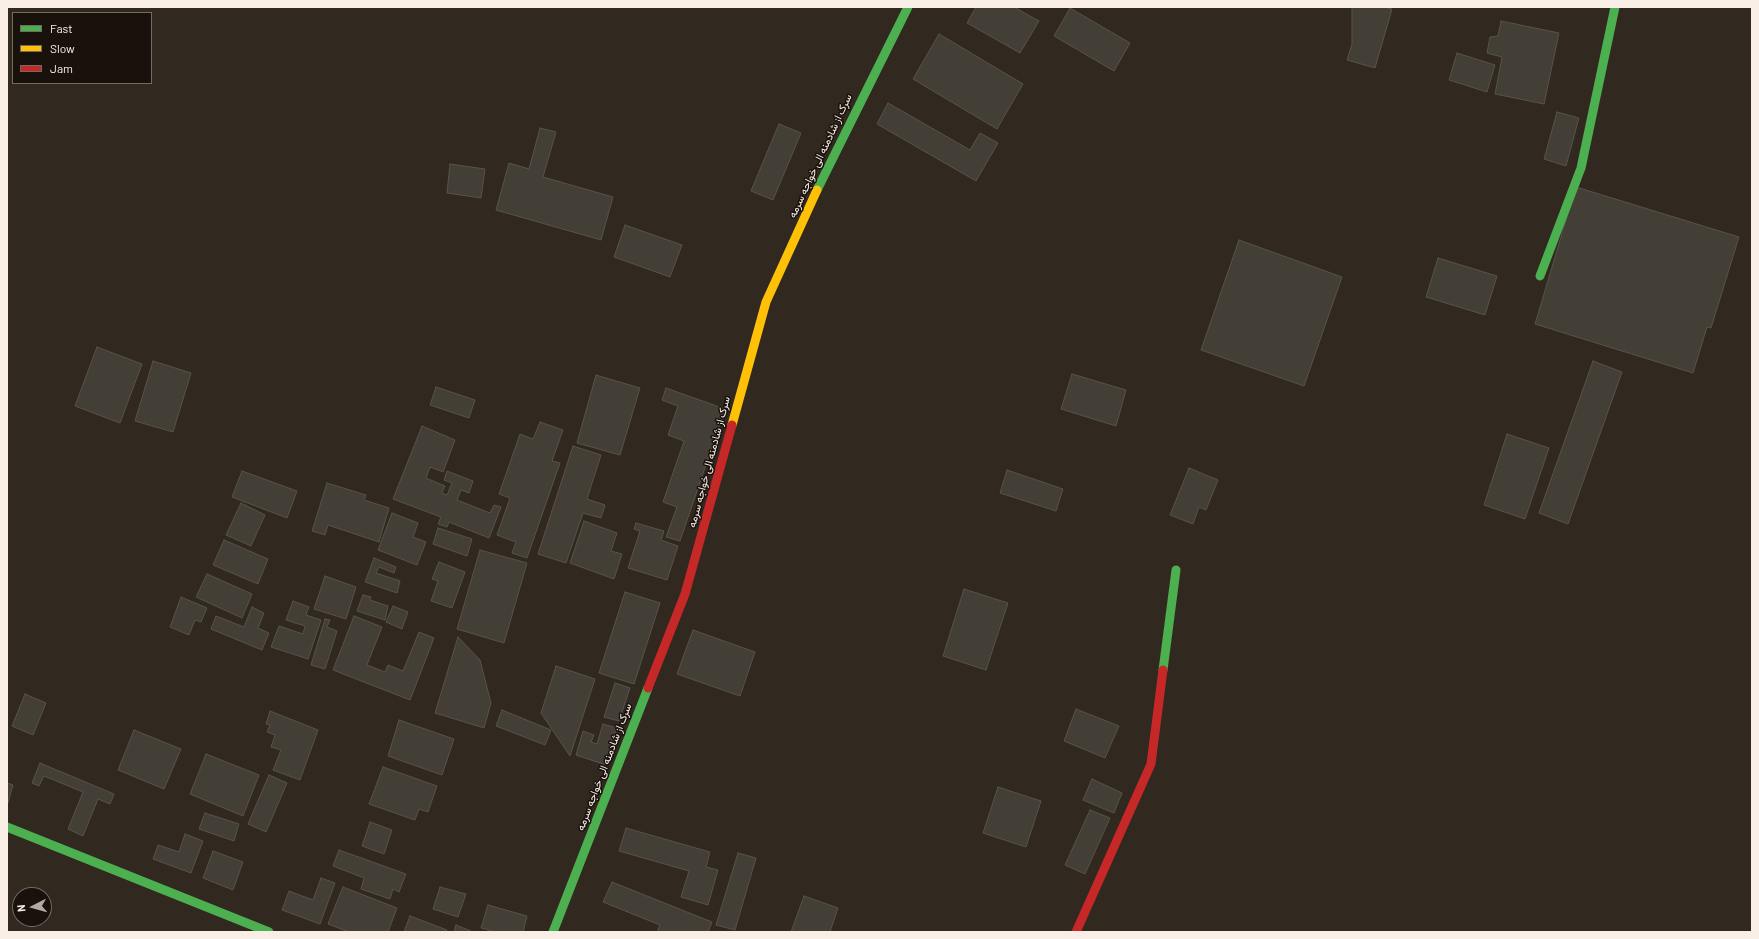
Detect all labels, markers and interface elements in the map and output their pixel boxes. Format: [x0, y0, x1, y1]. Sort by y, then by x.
legend [12, 12, 152, 84]
text: Fast [50, 21, 73, 35]
text: Slow [50, 41, 75, 55]
text: Jam [50, 61, 73, 75]
street label: سرک از شادمنه الی خواجه سرمه [785, 92, 855, 220]
street label: سرک از شادمنه الی خواجه سرمه [685, 395, 733, 529]
street label: سرک از شادمنه الی خواجه سرمه [574, 701, 634, 833]
north arrow [12, 887, 52, 927]
text: N [14, 904, 27, 913]

